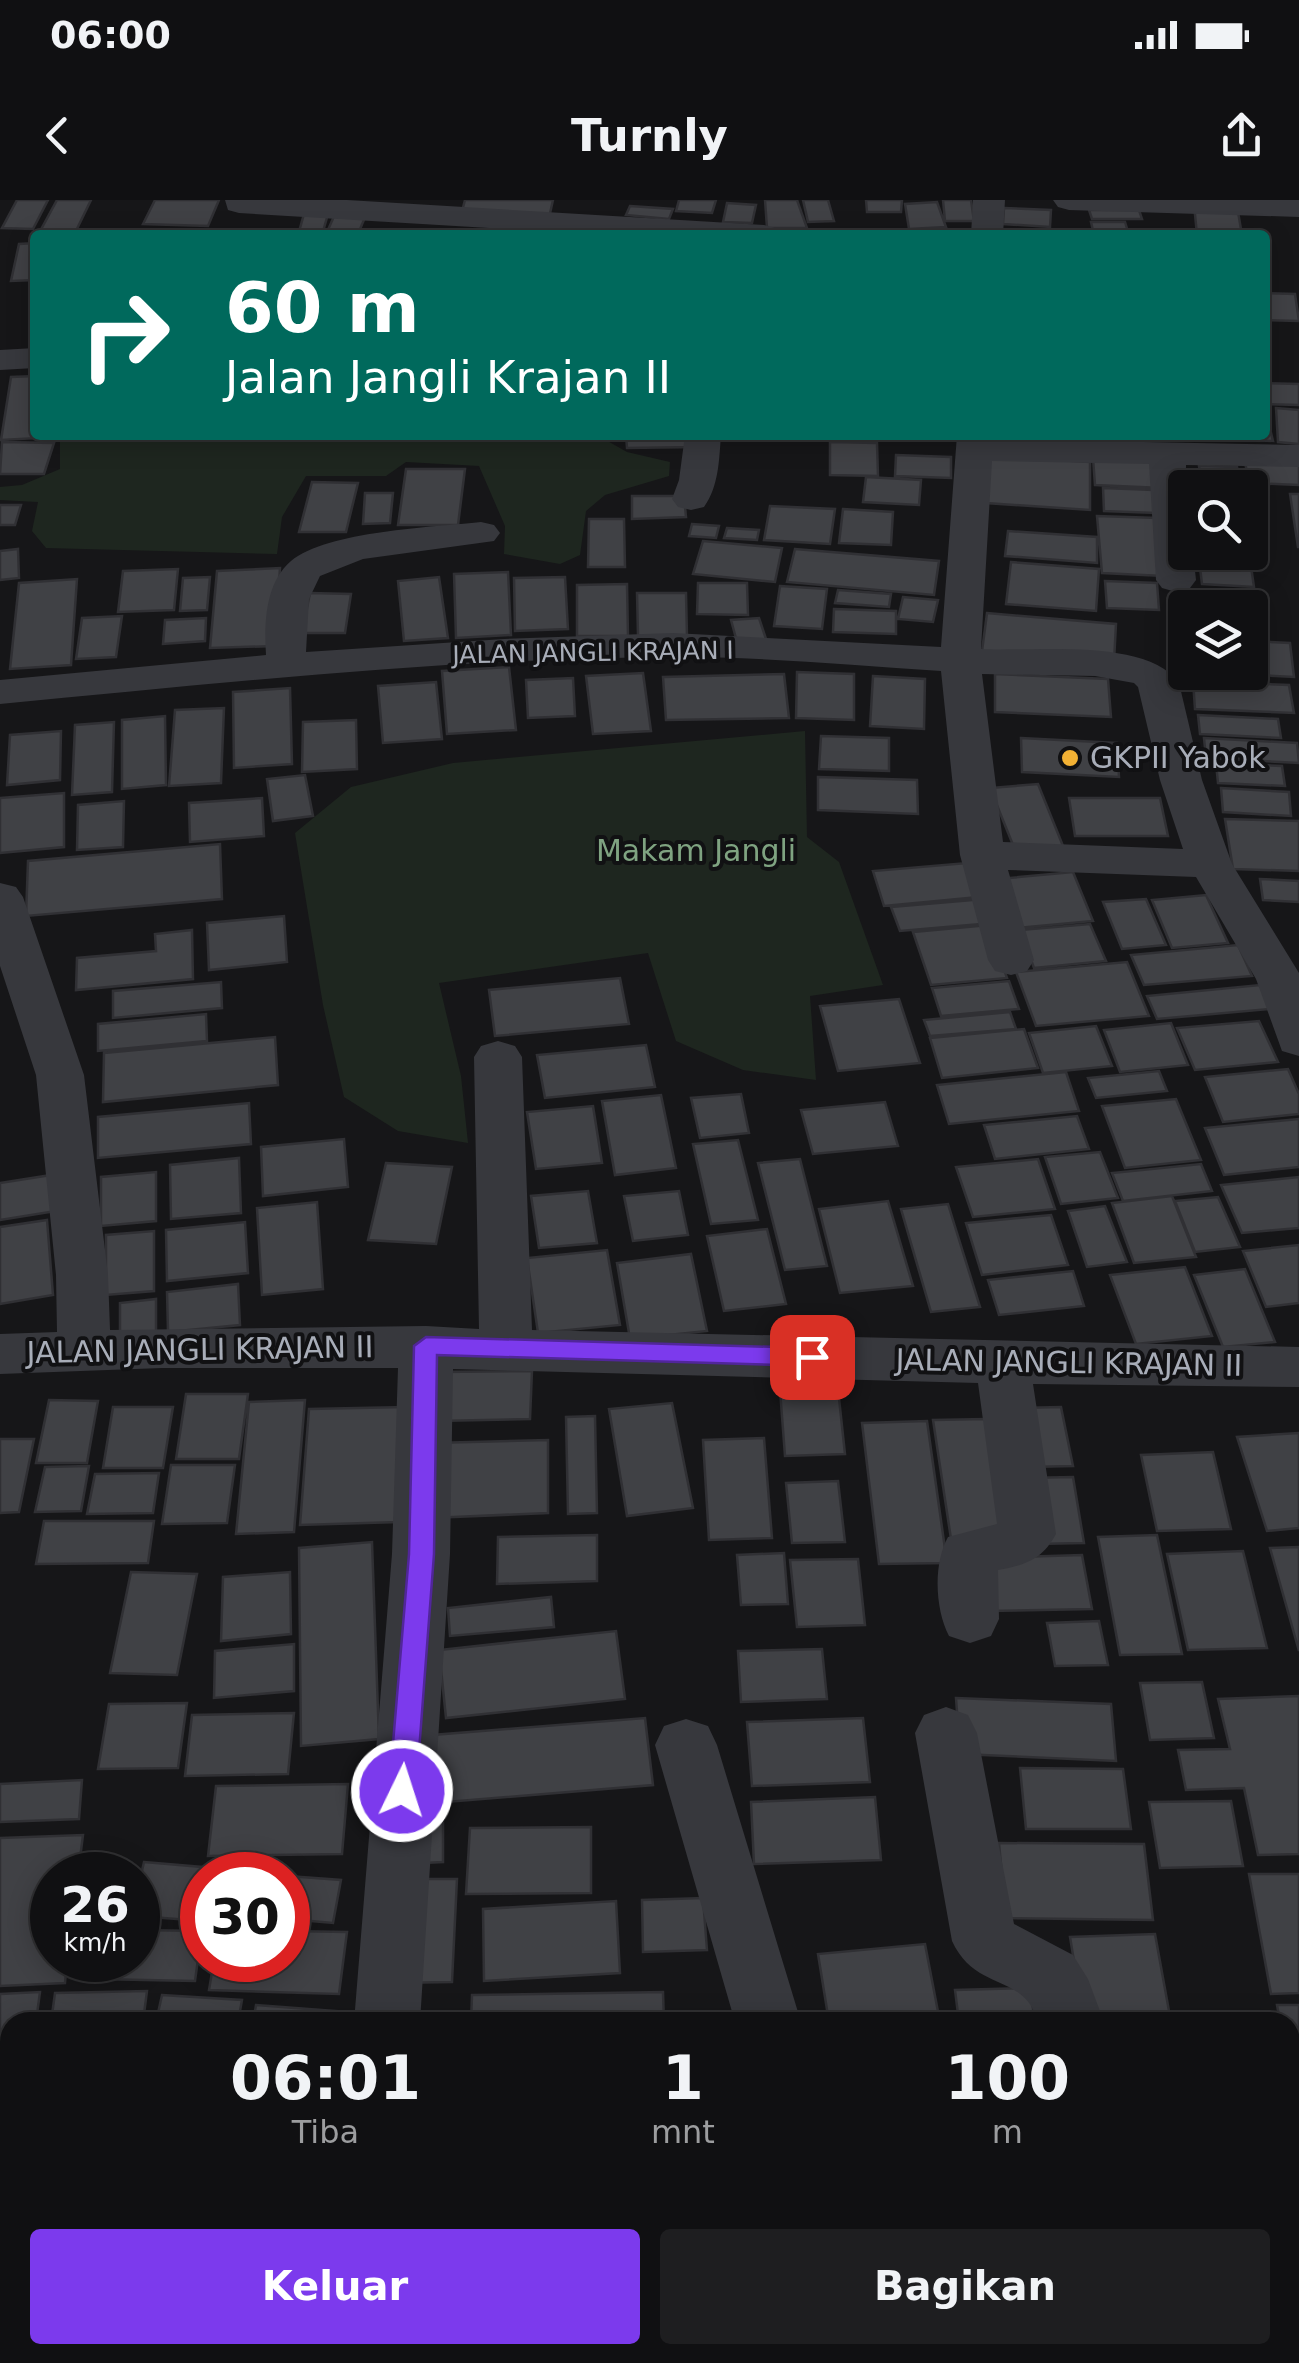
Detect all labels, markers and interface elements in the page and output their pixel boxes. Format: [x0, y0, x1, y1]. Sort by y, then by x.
text: 06:00 [50, 13, 171, 57]
icon: back [30, 108, 85, 163]
icon: share [1214, 108, 1269, 163]
text: Turnly [571, 109, 728, 162]
text: 60 m [225, 267, 420, 349]
icon: right [60, 270, 190, 400]
text: Jalan Jangli Krajan II [225, 351, 671, 404]
map controls [1168, 470, 1268, 690]
button: search [1168, 470, 1268, 570]
button: layers [1168, 590, 1268, 690]
street label: JALAN JANGLI KRAJAN I [450, 636, 734, 669]
place label: GKPII Yabok [1090, 740, 1266, 775]
marker: GKPII Yabok [1059, 747, 1081, 769]
park label: Makam Jangli [596, 833, 796, 868]
pin [770, 1315, 855, 1400]
street label: JALAN JANGLI KRAJAN II [24, 1329, 374, 1370]
icon: arrive [785, 1330, 840, 1385]
street label: JALAN JANGLI KRAJAN II [893, 1342, 1243, 1383]
position arrow [350, 1739, 454, 1843]
speed limit sign: 30 [180, 1852, 310, 1982]
text: 26 [60, 1876, 130, 1934]
text: km/h [63, 1928, 127, 1957]
text: 06:01 [230, 2043, 421, 2113]
text: 1 [662, 2043, 704, 2113]
text: 100 [945, 2043, 1070, 2113]
text: Tiba [292, 2113, 359, 2151]
text: mnt [651, 2113, 715, 2151]
text: m [992, 2113, 1023, 2151]
button: Keluar [30, 2229, 640, 2344]
button: Bagikan [660, 2229, 1270, 2344]

